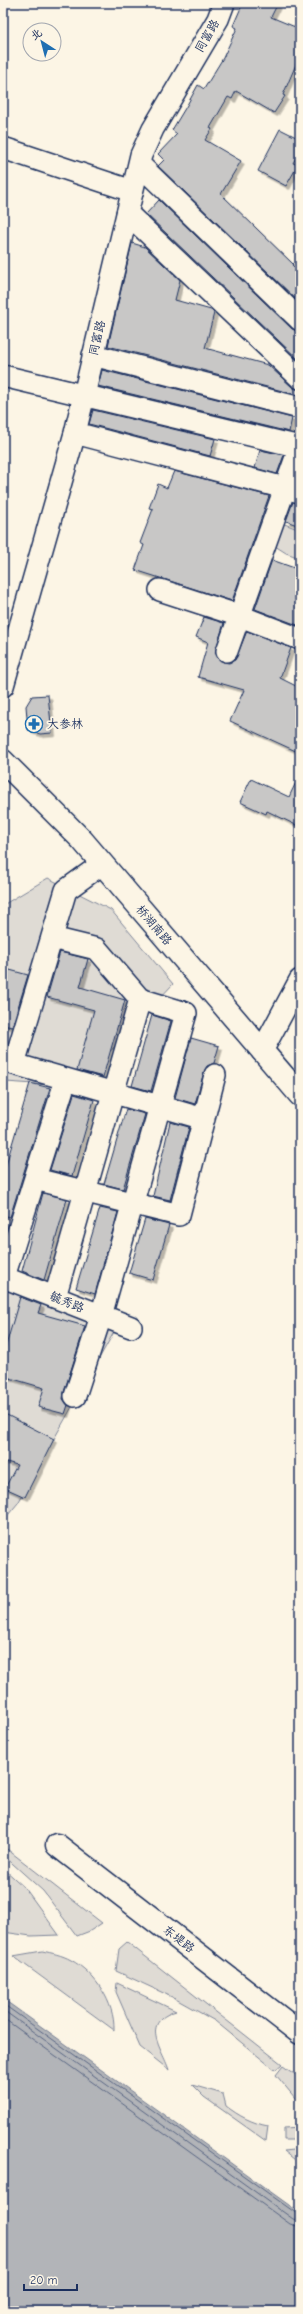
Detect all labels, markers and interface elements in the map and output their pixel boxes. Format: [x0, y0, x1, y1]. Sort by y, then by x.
street label: 同富路 [192, 17, 222, 55]
north arrow [22, 22, 62, 62]
text: 北 [28, 26, 45, 43]
street label: 同富路 [86, 319, 108, 357]
pharmacy icon: 大参林 [24, 714, 44, 734]
place label: 大参林 [47, 717, 83, 731]
street label: 桥湖南路 [133, 902, 175, 948]
street label: 毓秀路 [48, 1289, 86, 1315]
street label: 东堤路 [161, 1922, 197, 1956]
scale bar [24, 2266, 77, 2292]
text: 20 m [30, 2273, 58, 2287]

